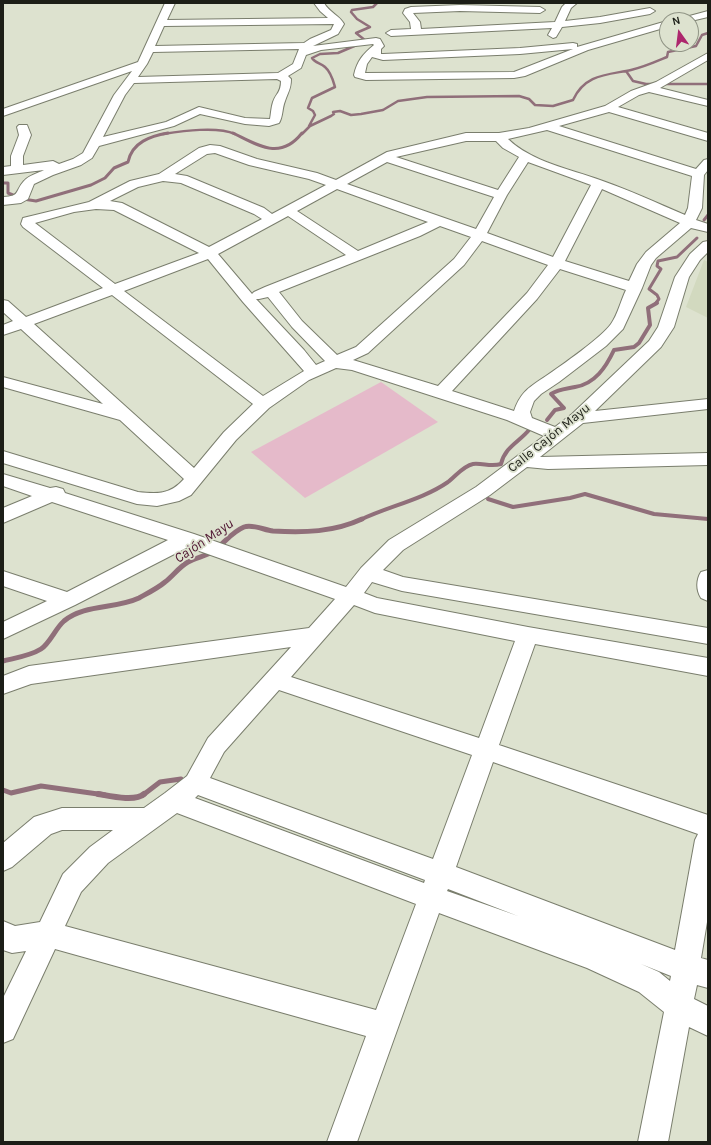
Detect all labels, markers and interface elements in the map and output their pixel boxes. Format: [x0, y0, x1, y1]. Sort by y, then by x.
north arrow [659, 12, 699, 52]
text: N [671, 14, 682, 28]
street label: Calle Cajón Mayu [505, 400, 593, 476]
water label: Cajón Mayu [171, 515, 237, 567]

